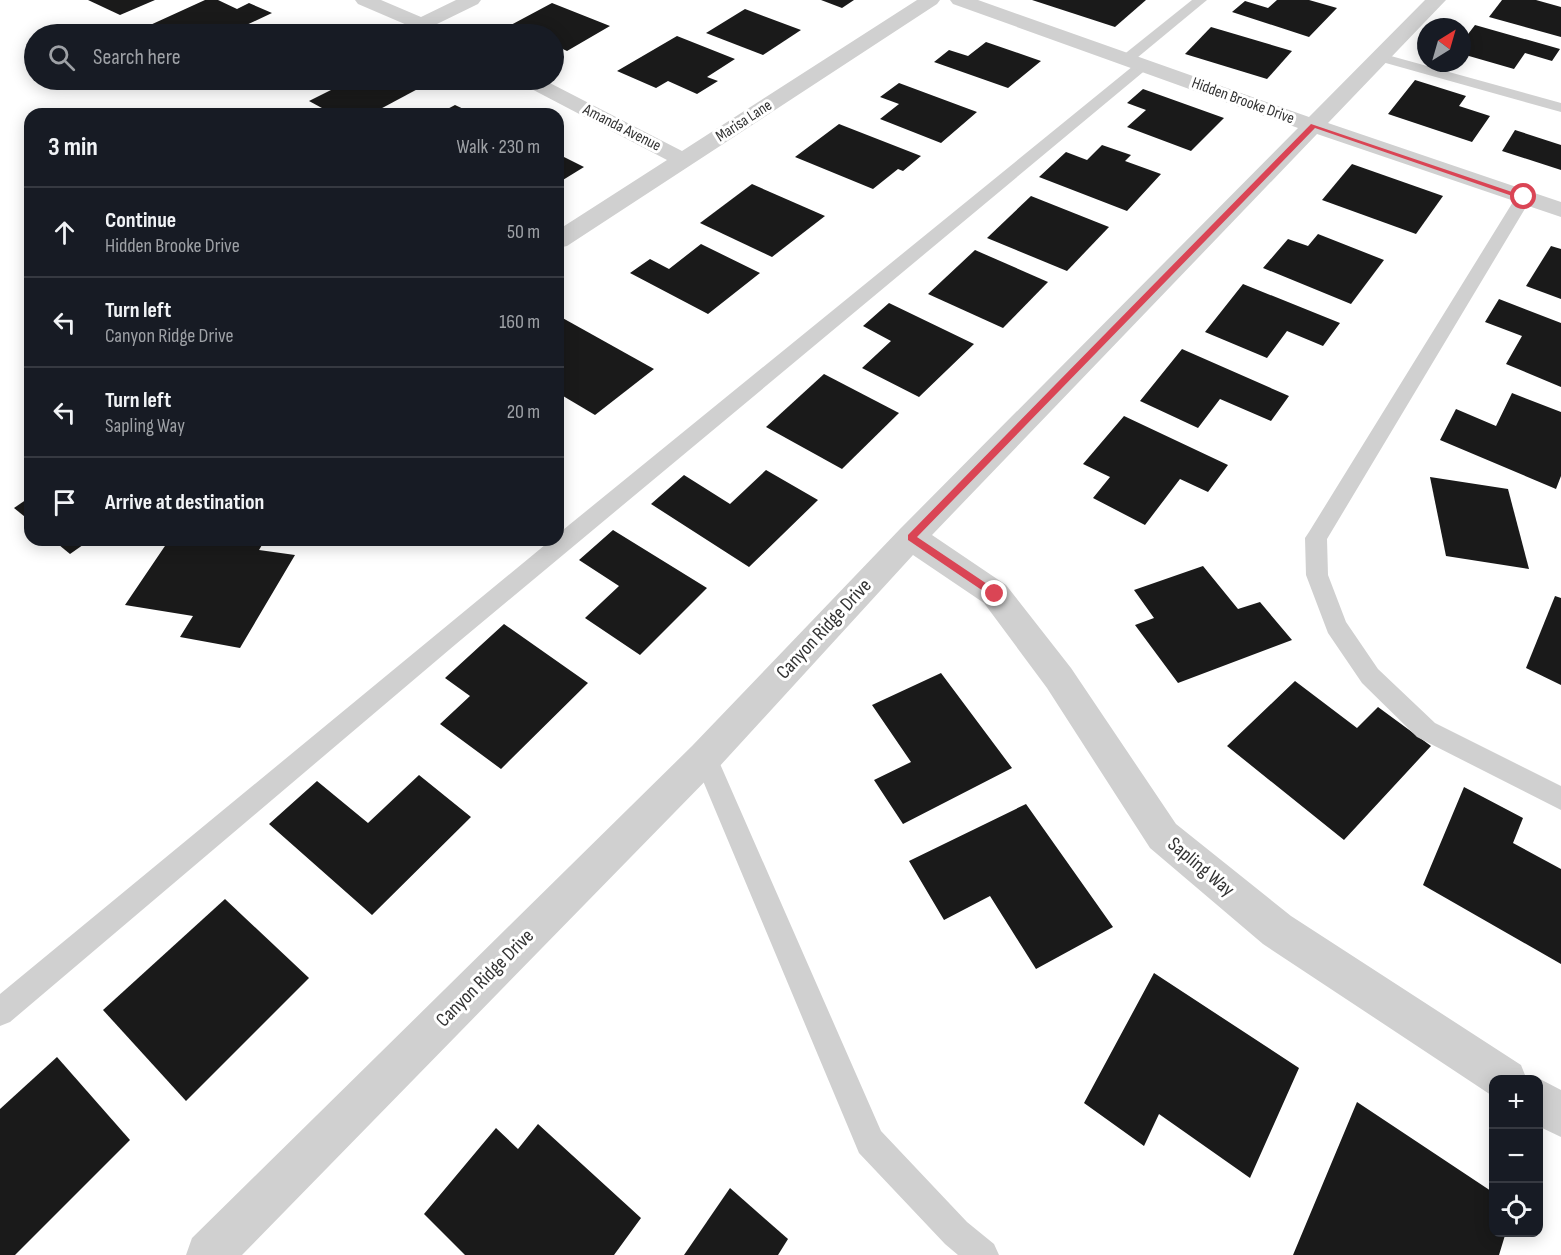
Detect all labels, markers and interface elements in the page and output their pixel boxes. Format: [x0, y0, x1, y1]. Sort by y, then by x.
north arrow [1417, 18, 1471, 72]
search box [24, 24, 564, 90]
icon: search [45, 41, 78, 74]
text: Search here [93, 44, 180, 71]
street label: Hidden Brooke Drive [1189, 74, 1297, 128]
street label: Marisa Lane [712, 96, 776, 146]
street label: Amanda Avenue [579, 100, 664, 156]
text: 3 min [48, 132, 98, 163]
text: Walk · 230 m [457, 135, 540, 159]
route start [1510, 183, 1536, 209]
text: Continue [105, 207, 176, 234]
icon: ahead [48, 216, 81, 249]
text: 50 m [507, 220, 540, 244]
text: Hidden Brooke Drive [105, 234, 240, 258]
text: Turn left [105, 297, 171, 324]
icon: left [48, 306, 81, 339]
text: 160 m [499, 310, 540, 334]
text: Canyon Ridge Drive [105, 324, 234, 348]
text: Turn left [105, 387, 171, 414]
icon: left [48, 396, 81, 429]
text: 20 m [507, 400, 540, 424]
text: Sapling Way [105, 414, 185, 438]
icon: arrive [48, 486, 81, 519]
text: Arrive at destination [105, 489, 264, 516]
street label: Canyon Ridge Drive [771, 574, 877, 684]
route end [981, 580, 1007, 606]
street label: Sapling Way [1163, 832, 1240, 902]
street label: Canyon Ridge Drive [431, 924, 539, 1032]
map controls [1489, 1075, 1543, 1237]
button: + [1489, 1075, 1543, 1129]
button: − [1489, 1129, 1543, 1183]
button: locate [1489, 1183, 1543, 1237]

